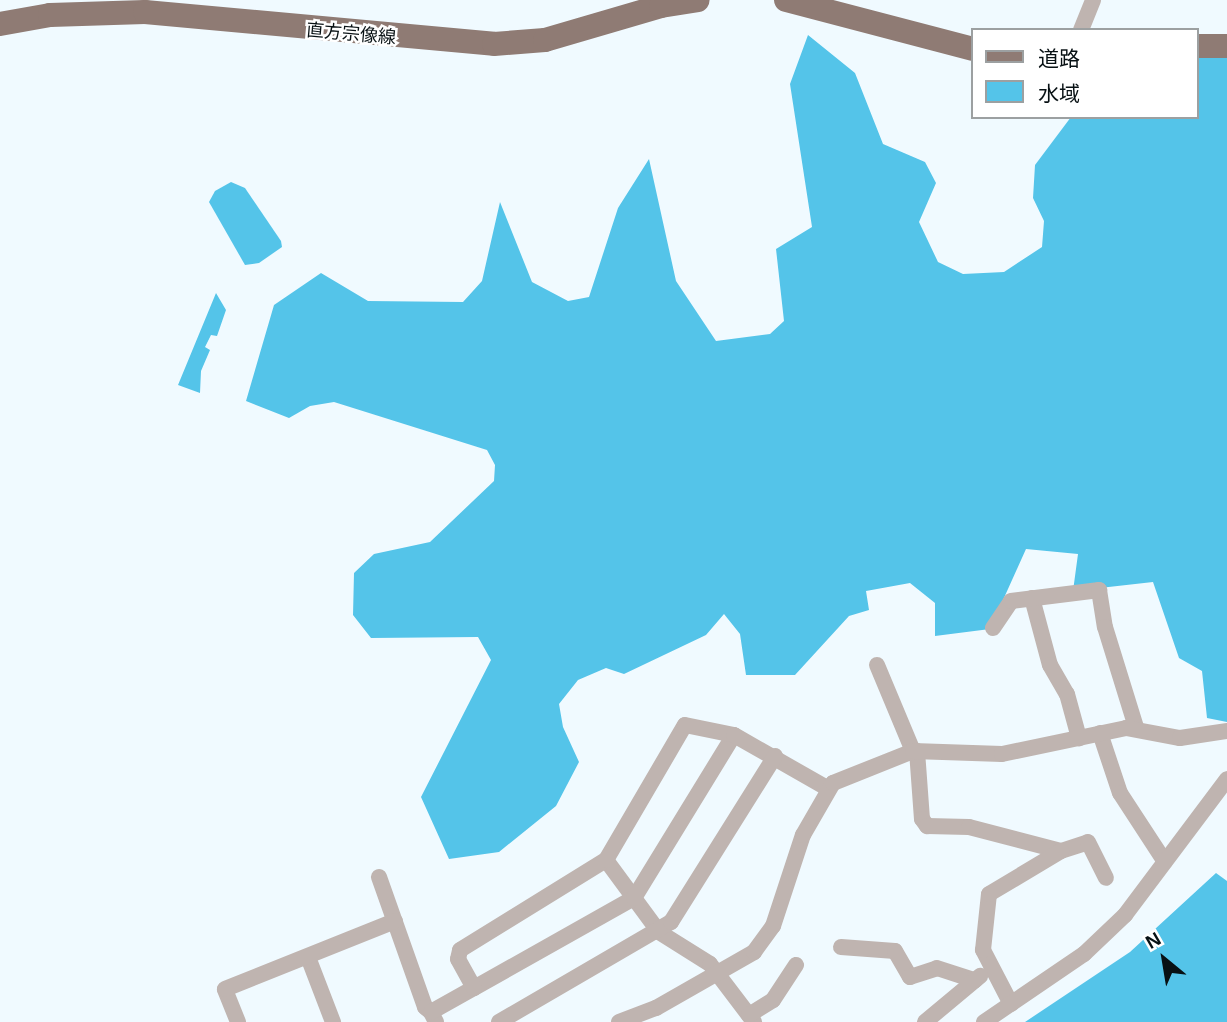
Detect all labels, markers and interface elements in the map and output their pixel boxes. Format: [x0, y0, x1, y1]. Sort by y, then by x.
street label: 直方宗像線 [305, 19, 397, 49]
legend [972, 28, 1199, 119]
text: 道路 [1038, 47, 1080, 70]
text: 水域 [1038, 82, 1080, 105]
north arrow [1129, 924, 1199, 994]
text: N [1142, 928, 1164, 953]

